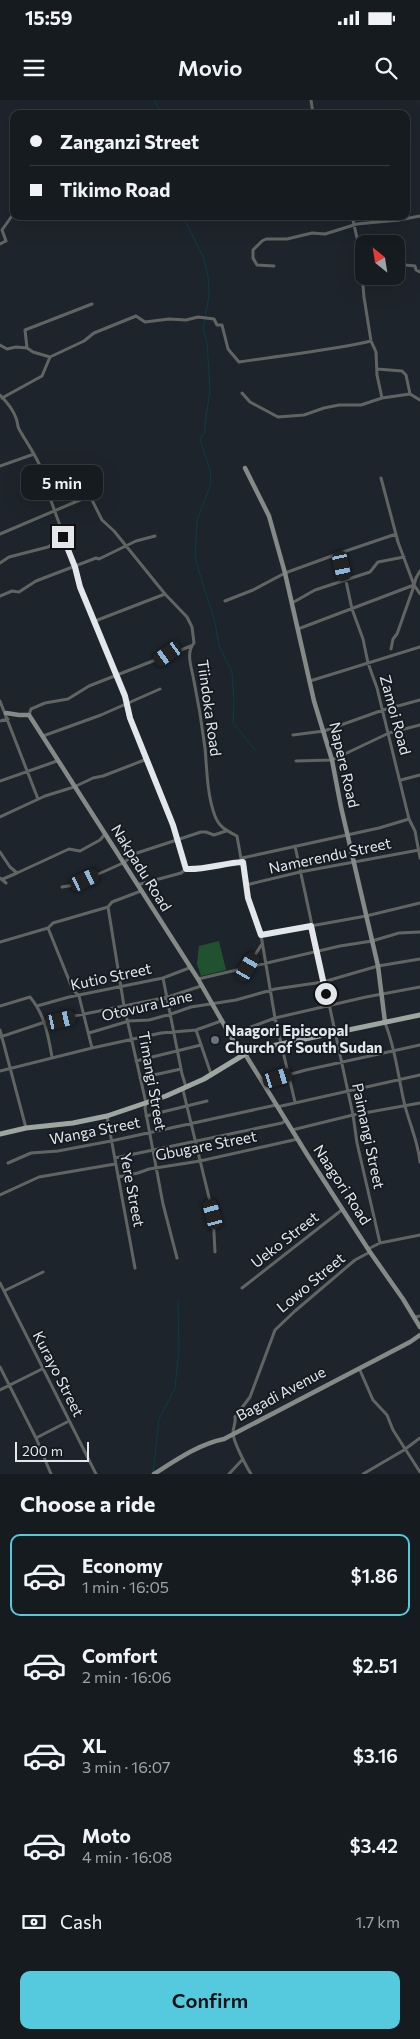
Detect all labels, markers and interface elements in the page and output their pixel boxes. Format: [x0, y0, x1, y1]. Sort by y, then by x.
text: 15:59 [25, 6, 73, 29]
icon: menu [20, 54, 48, 82]
text: Movio [178, 54, 242, 81]
icon: search [372, 54, 400, 82]
text: Zanganzi Street [60, 130, 199, 153]
text: Tikimo Road [60, 178, 170, 201]
north arrow [355, 235, 405, 285]
map controls [355, 235, 405, 285]
callout: 5 min [22, 464, 104, 500]
text: 5 min [42, 473, 82, 492]
route end [52, 526, 74, 548]
car [331, 550, 352, 582]
car [151, 639, 184, 669]
street label: Tiindoka Road [194, 658, 226, 757]
street label: Zamoi Road [377, 673, 415, 757]
street label: Napere Road [326, 720, 364, 809]
street label: Nakpadu Road [108, 821, 176, 914]
street label: Namerendu Street [267, 833, 393, 877]
car [68, 867, 101, 893]
car [234, 950, 261, 984]
street label: Kutio Street [69, 959, 153, 993]
route start [315, 983, 337, 1005]
street label: Otovura Lane [100, 986, 194, 1024]
car [44, 1009, 77, 1031]
place label: Naagori Episcopal Church of South Sudan [225, 1021, 383, 1056]
street label: Timangi Street [135, 1030, 171, 1132]
marker: Naagori Episcopal Church of South Sudan [209, 1034, 221, 1046]
car [261, 1066, 294, 1090]
street label: Paimangi Street [349, 1081, 389, 1190]
street label: Wanga Street [48, 1112, 142, 1148]
street label: Gbugare Street [154, 1126, 258, 1164]
street label: Naagori Road [310, 1141, 375, 1228]
street label: Yere Street [117, 1151, 149, 1228]
car [201, 1198, 224, 1230]
street label: Ueko Street [247, 1207, 322, 1271]
street label: Lowo Street [273, 1249, 348, 1316]
street label: Kurayo Street [30, 1328, 88, 1419]
street label: Bagadi Avenue [233, 1362, 328, 1424]
scale bar [15, 1439, 89, 1462]
text: 200 m [22, 1442, 63, 1459]
text: Choose a ride [20, 1490, 155, 1517]
icon: car [22, 1553, 67, 1598]
text: Economy [82, 1554, 163, 1577]
text: $1.86 [351, 1564, 398, 1587]
text: 1 min · 16:05 [82, 1577, 169, 1596]
icon: car [22, 1643, 67, 1688]
text: Comfort [82, 1644, 158, 1667]
text: $2.51 [352, 1654, 398, 1677]
text: 2 min · 16:06 [82, 1667, 172, 1686]
icon: car [22, 1733, 67, 1778]
text: XL [82, 1734, 107, 1757]
text: $3.16 [353, 1744, 398, 1767]
text: 3 min · 16:07 [82, 1757, 171, 1776]
icon: car [22, 1823, 67, 1868]
text: Moto [82, 1824, 131, 1847]
text: $3.42 [350, 1834, 398, 1857]
text: 4 min · 16:08 [82, 1847, 172, 1866]
icon: cash [20, 1908, 48, 1936]
text: Cash [60, 1910, 102, 1933]
text: 1.7 km [355, 1912, 400, 1931]
button: Confirm [20, 1971, 400, 2029]

